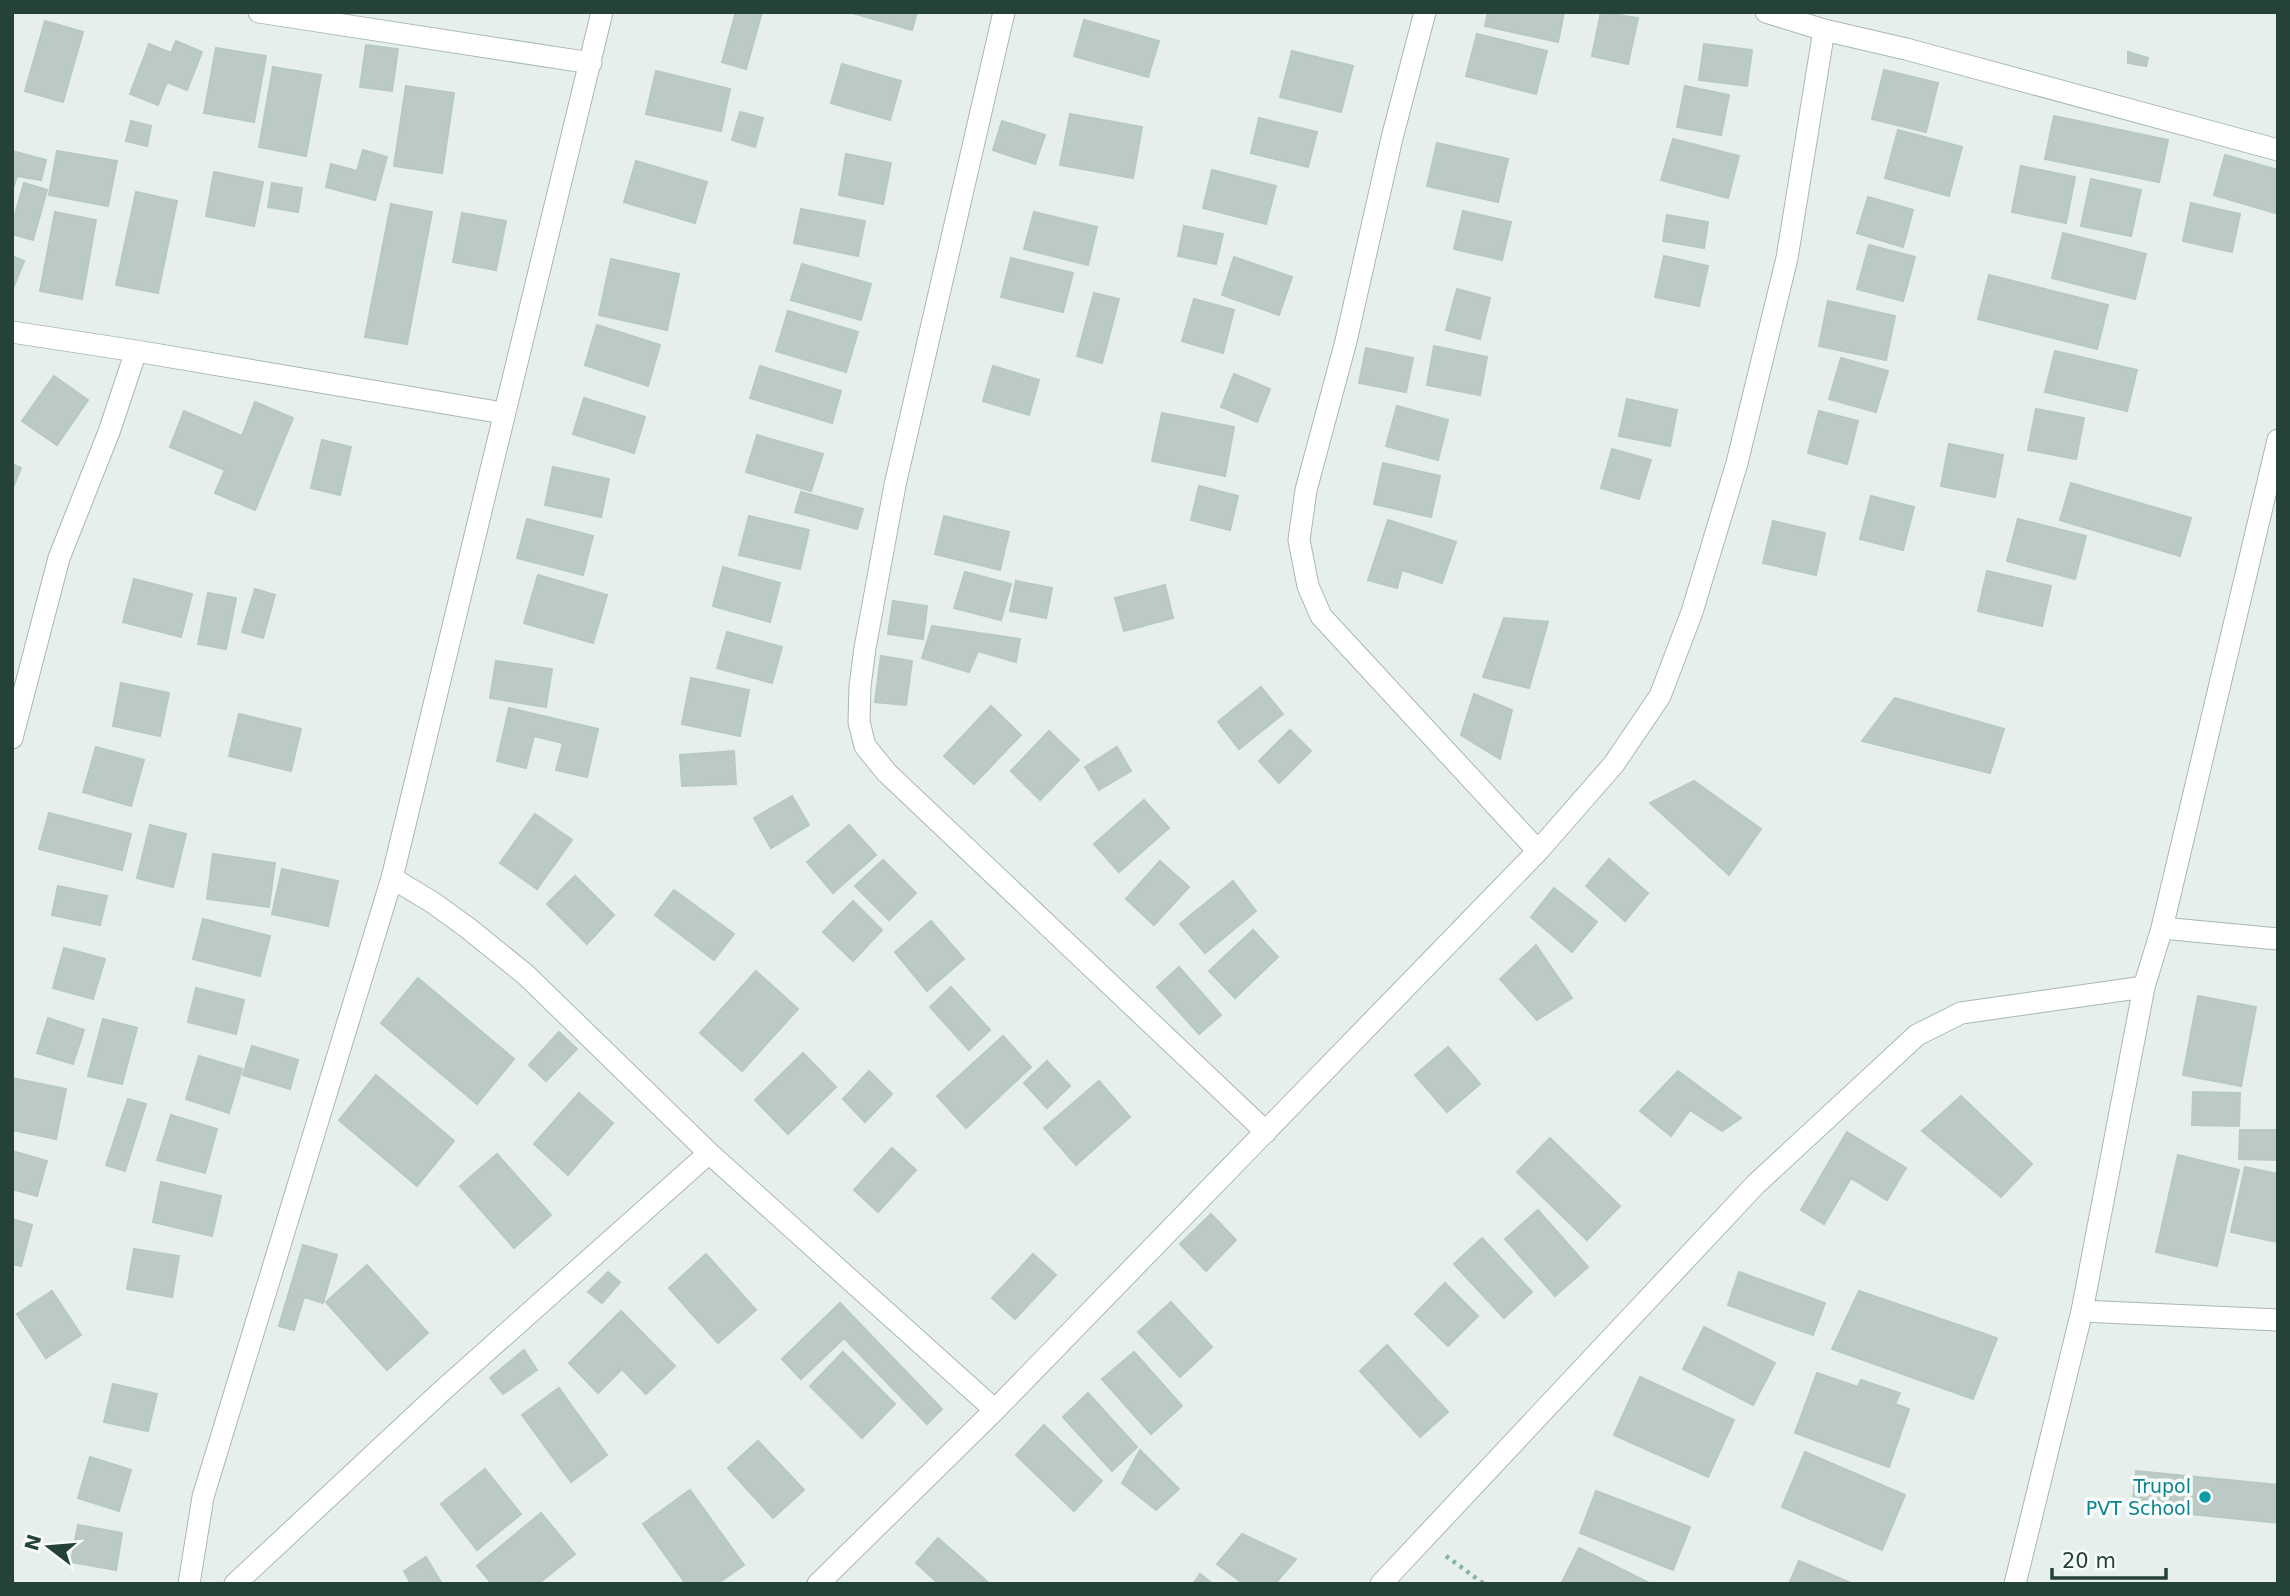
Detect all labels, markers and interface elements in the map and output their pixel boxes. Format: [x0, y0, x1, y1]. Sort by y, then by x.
place label: Trupol PVT School [2086, 1475, 2191, 1519]
marker: Trupol PVT School [2197, 1489, 2213, 1505]
north arrow [14, 1512, 84, 1582]
text: N [20, 1532, 45, 1553]
scale bar [2052, 1536, 2166, 1580]
text: 20 m [2062, 1549, 2116, 1573]

